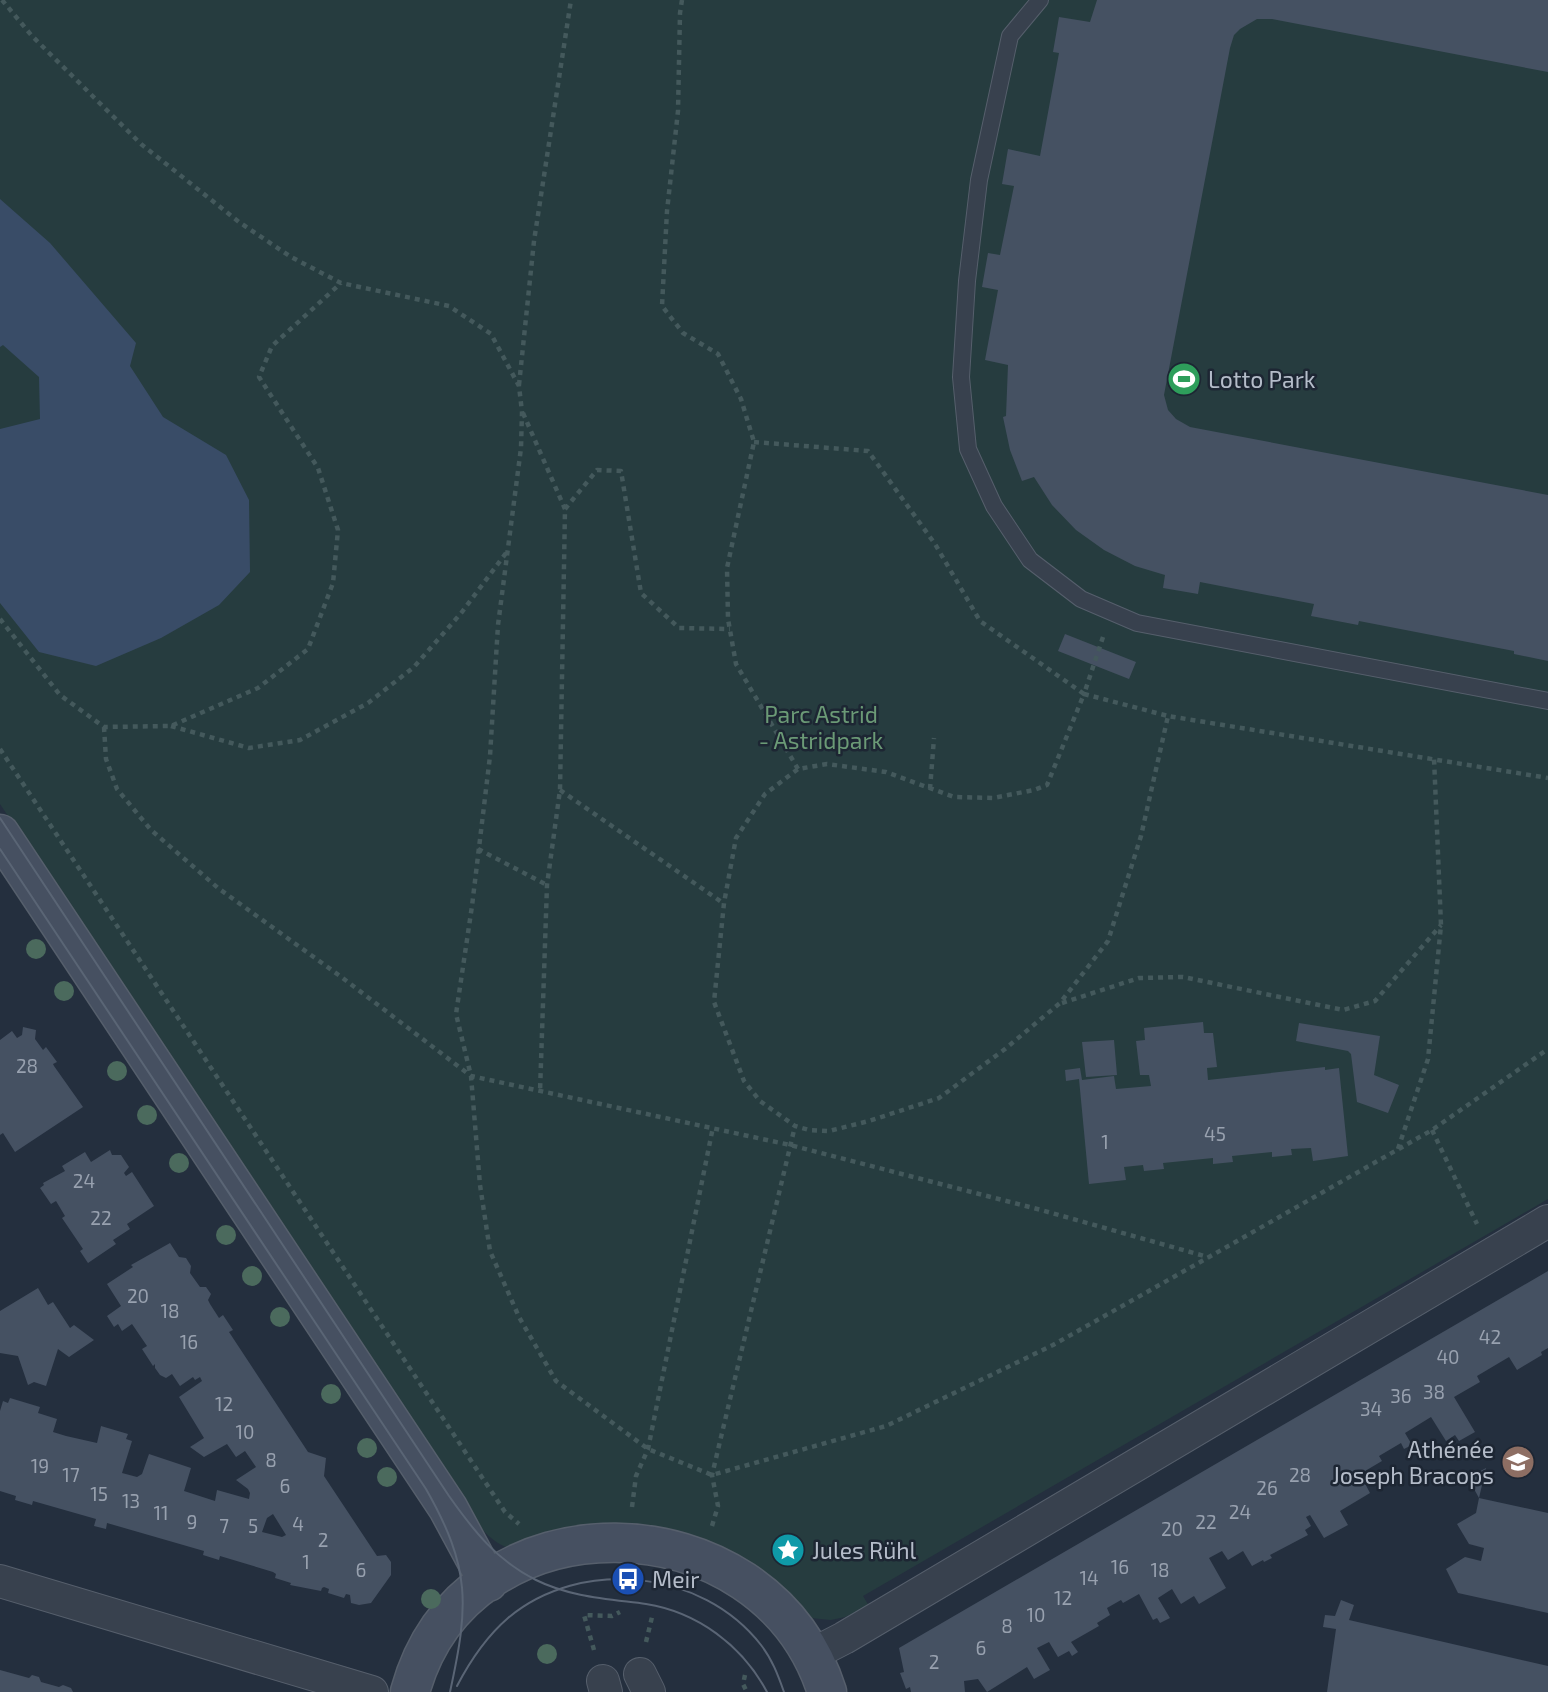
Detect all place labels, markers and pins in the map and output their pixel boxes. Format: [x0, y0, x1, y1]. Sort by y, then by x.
sports icon: Lotto Park [1165, 360, 1203, 398]
place label: Lotto Park [1208, 365, 1316, 393]
place label: Athénée Joseph Bracops [1332, 1435, 1494, 1489]
school or university icon: Athénée Joseph Bracops [1499, 1443, 1537, 1481]
place icon: Jules Rühl [769, 1531, 807, 1569]
place label: Jules Rühl [812, 1536, 917, 1564]
bus stop icon: Meir [609, 1560, 647, 1598]
place label: Meir [652, 1565, 699, 1593]

